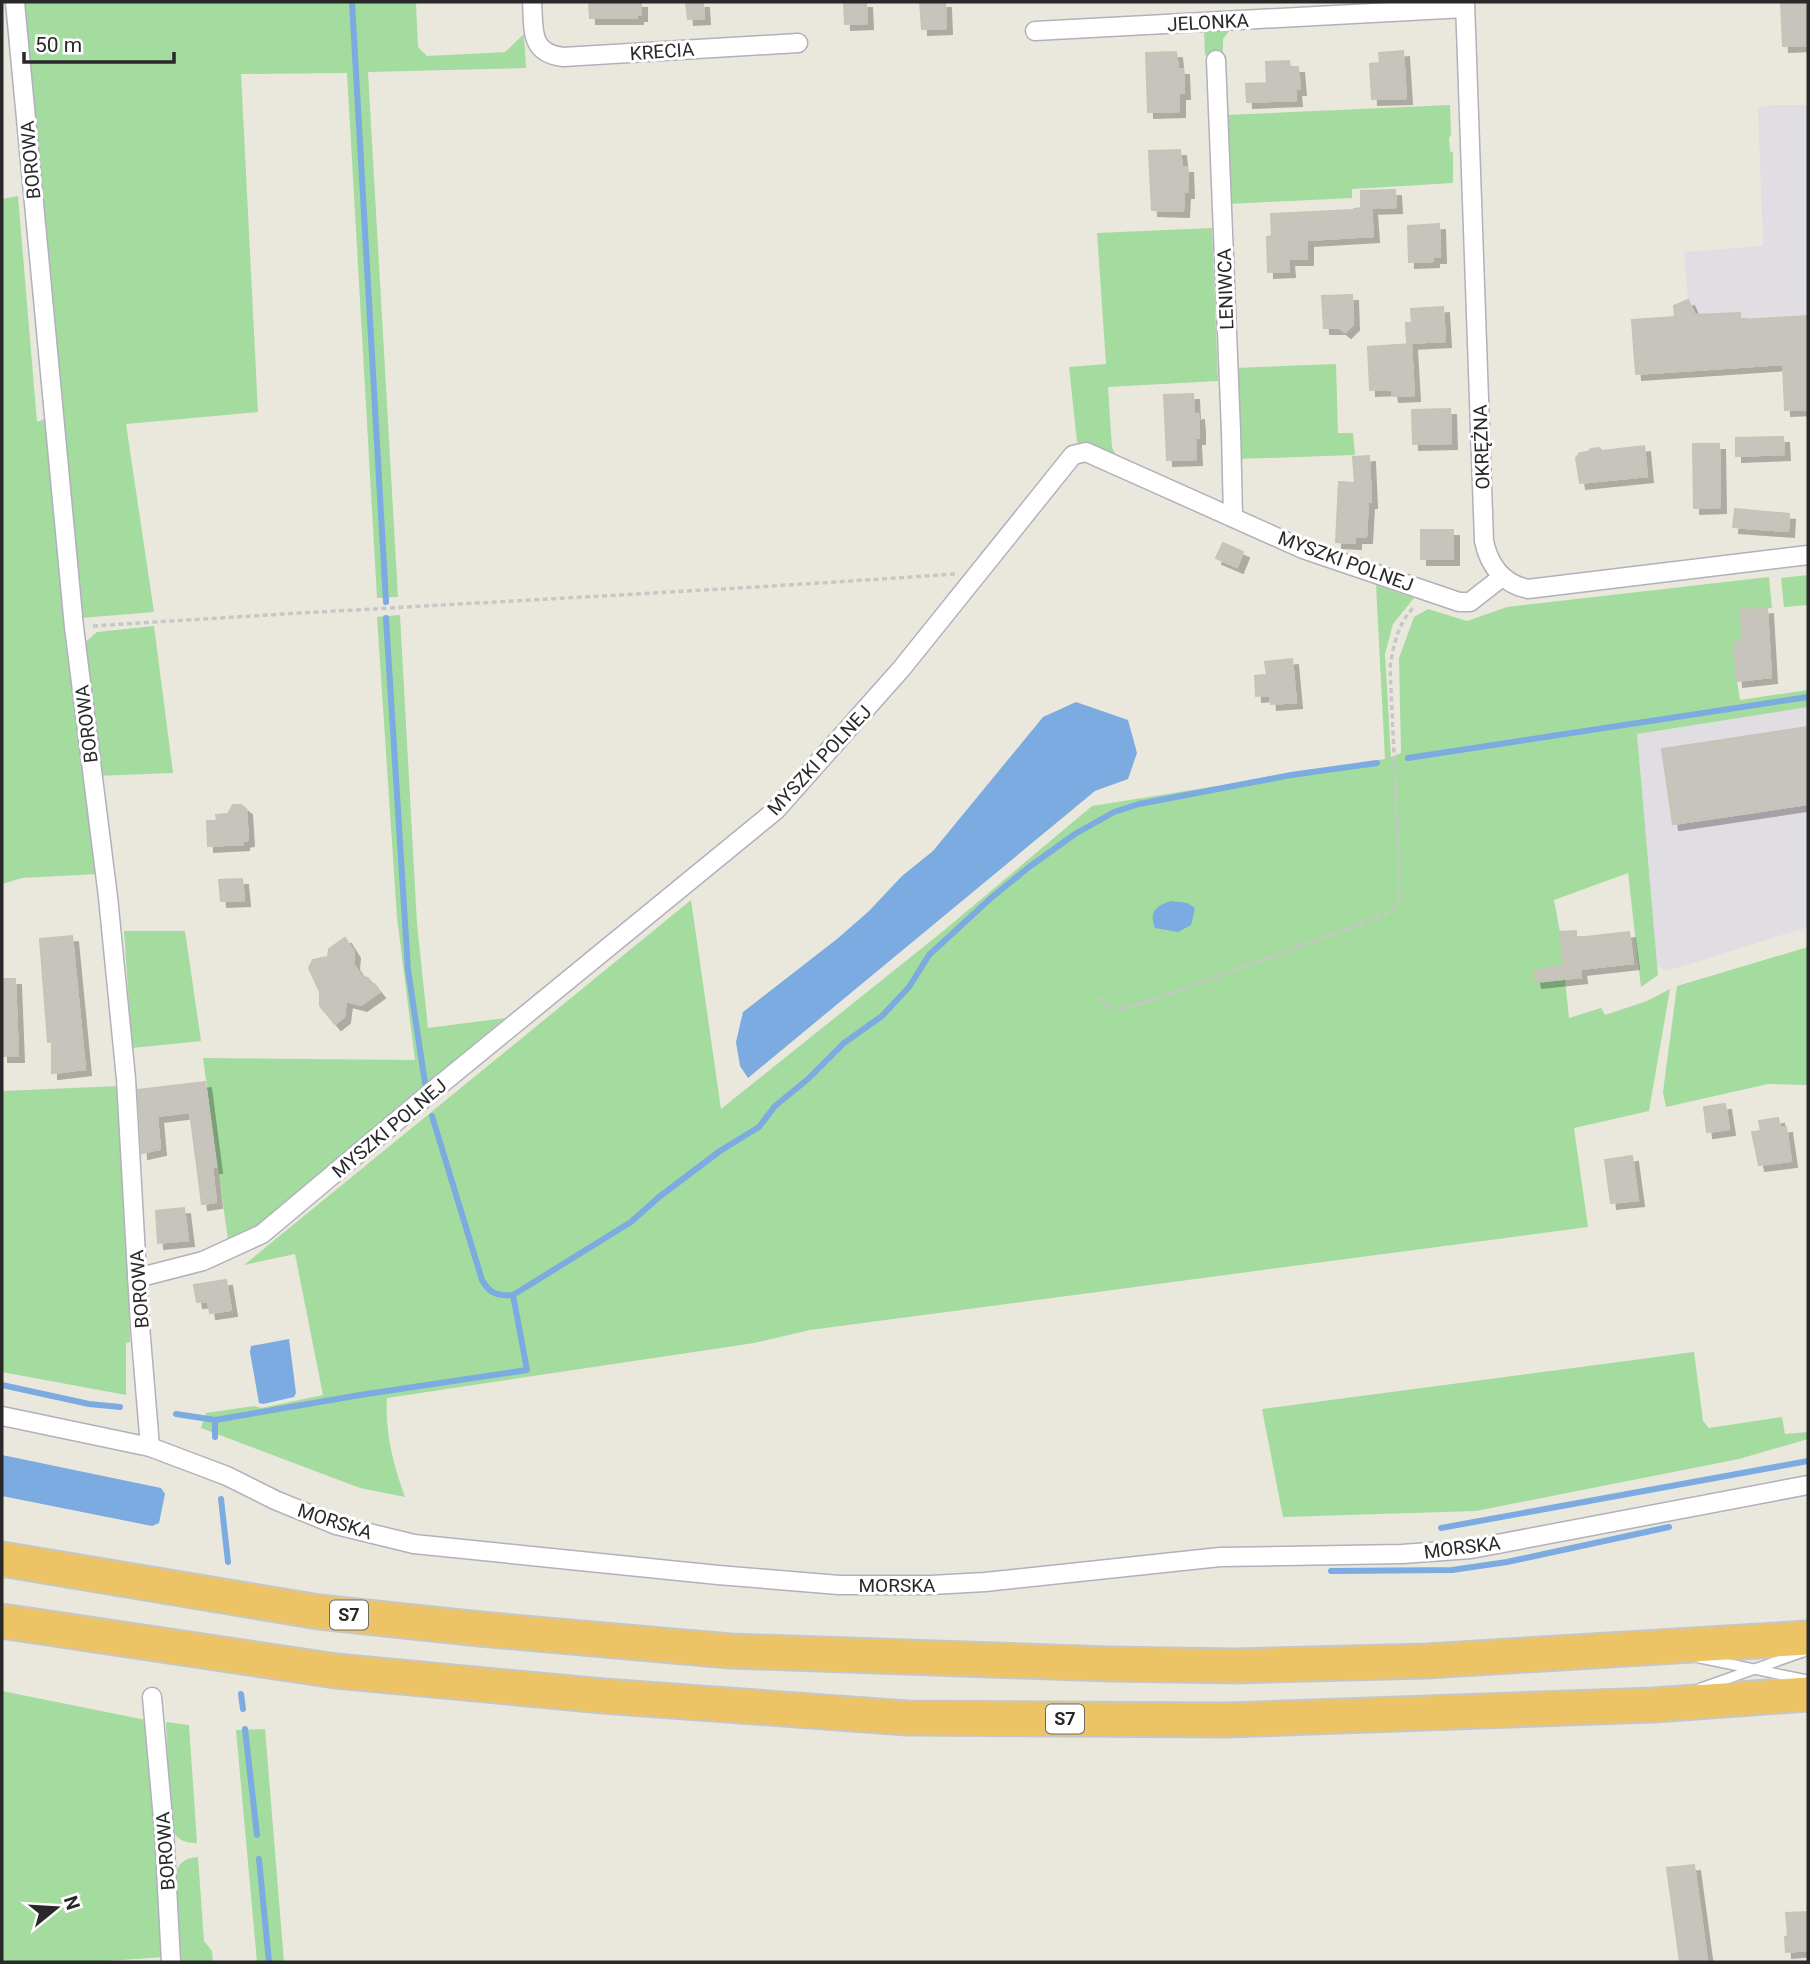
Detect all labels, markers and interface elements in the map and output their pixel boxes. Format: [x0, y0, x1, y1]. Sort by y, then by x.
street label: JELONKA [1167, 9, 1250, 36]
scale bar [24, 21, 175, 65]
text: 50 m [35, 33, 82, 57]
street label: KRECIA [629, 38, 696, 65]
street label: BOROWA [16, 119, 45, 200]
street label: LENIWCA [1213, 247, 1238, 330]
street label: OKRĘŻNA [1469, 404, 1494, 490]
street label: MYSZKI POLNEJ [1275, 526, 1417, 597]
street label: BOROWA [70, 683, 103, 764]
street label: MYSZKI POLNEJ [762, 701, 876, 820]
street label: MYSZKI POLNEJ [327, 1074, 451, 1183]
street label: BOROWA [125, 1248, 154, 1329]
street label: MORSKA [295, 1499, 376, 1544]
street label: MORSKA [1422, 1531, 1502, 1564]
street label: MORSKA [859, 1574, 936, 1597]
road number: S7 [330, 1600, 368, 1630]
road number: S7 [1046, 1704, 1084, 1734]
street label: BOROWA [151, 1810, 180, 1891]
north arrow [21, 1873, 91, 1943]
text: N [59, 1893, 85, 1913]

